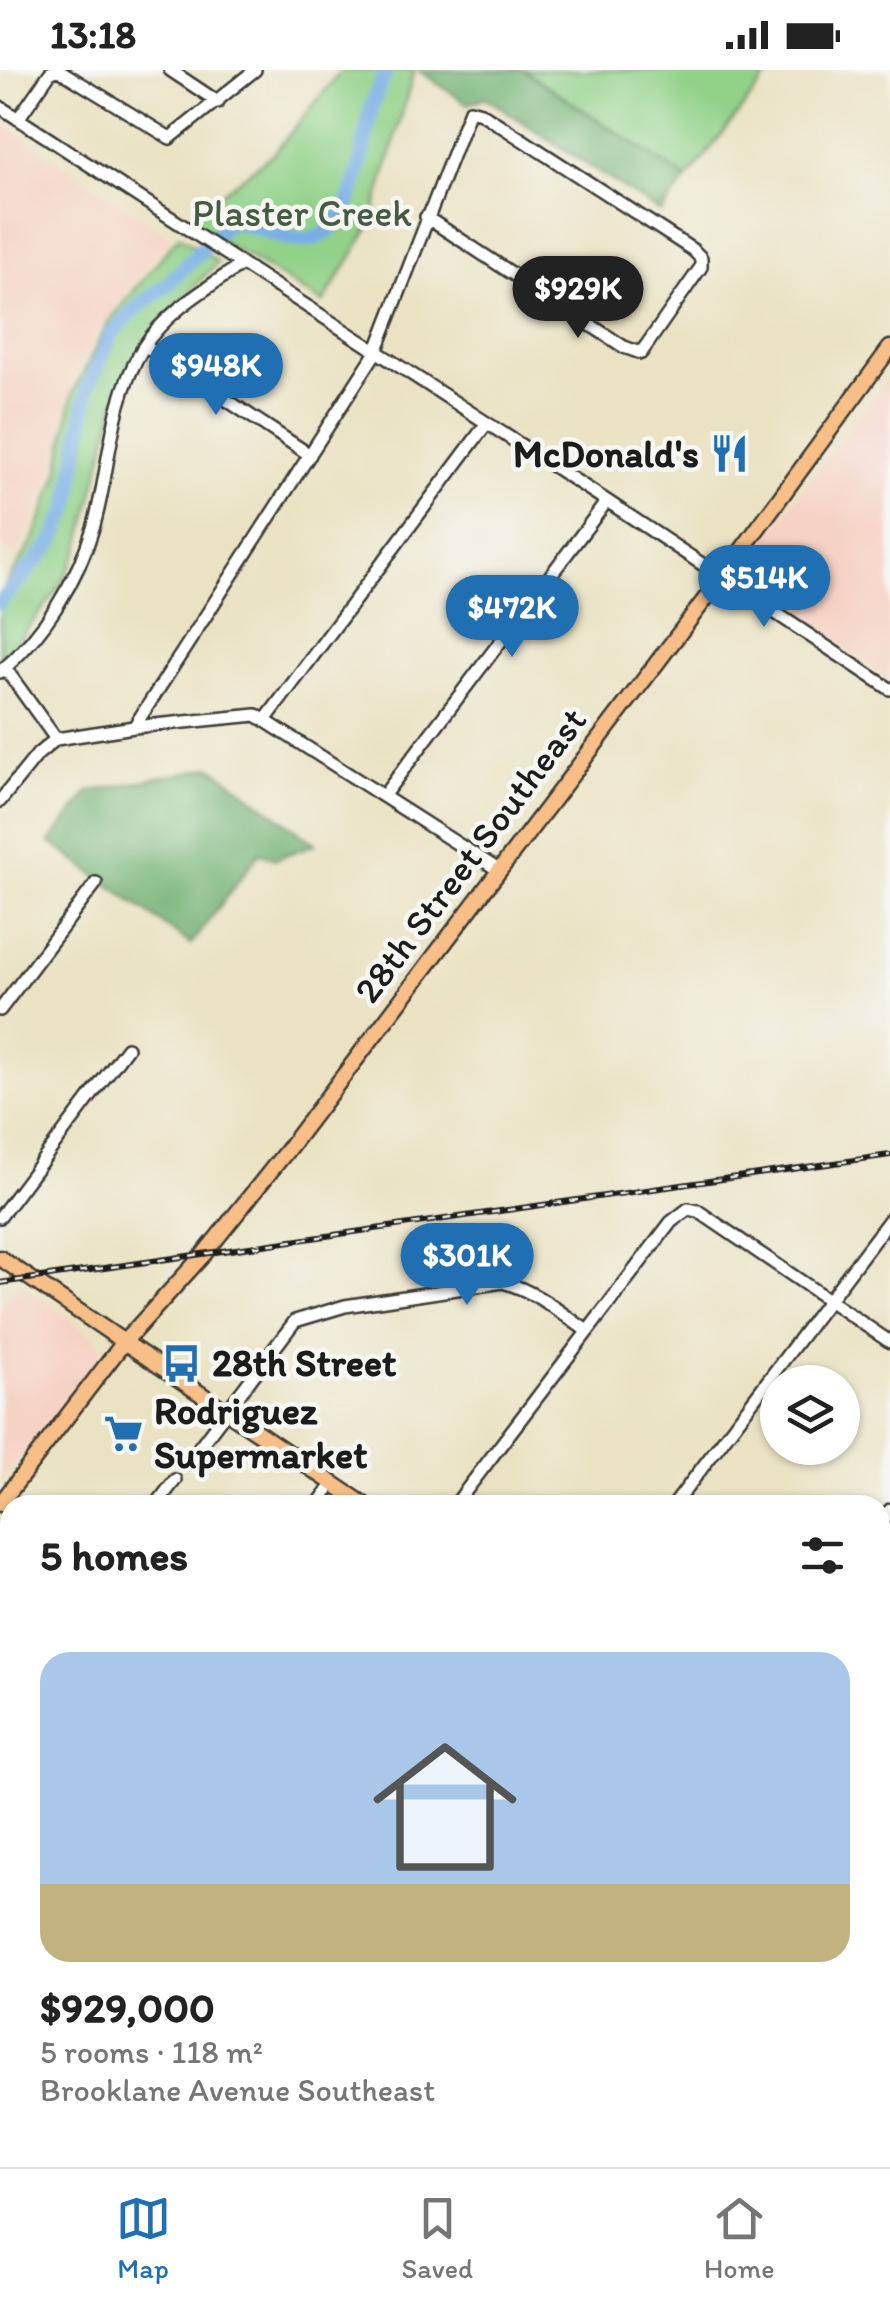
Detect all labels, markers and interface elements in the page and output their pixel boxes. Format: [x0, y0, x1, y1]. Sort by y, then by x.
text: 13:18 [50, 12, 136, 58]
park label: Plaster Creek [192, 190, 412, 236]
pin: $929K [508, 256, 648, 341]
text: $929K [535, 269, 621, 307]
pin: $948K [146, 333, 286, 418]
text: $948K [171, 346, 261, 384]
place label: McDonald's [513, 431, 699, 477]
restaurant icon: McDonald's [708, 433, 750, 475]
pin: $514K [694, 545, 834, 630]
text: $514K [720, 558, 808, 596]
pin: $472K [442, 575, 582, 660]
text: $472K [468, 588, 556, 626]
street label: 28th Street Southeast [344, 698, 596, 1012]
pin: $301K [397, 1223, 537, 1308]
text: $301K [423, 1236, 511, 1274]
place label: 28th Street [212, 1340, 397, 1386]
bus stop icon: 28th Street [161, 1342, 203, 1384]
map controls [760, 1365, 860, 1465]
button: layers [760, 1365, 860, 1465]
place label: Rodriguez Supermarket [154, 1388, 367, 1478]
supermarket icon: Rodriguez Supermarket [103, 1412, 145, 1454]
icon: filters [795, 1528, 850, 1583]
text: 5 homes [40, 1530, 188, 1581]
icon: home [355, 1717, 535, 1897]
text: $929,000 [40, 1982, 215, 2033]
text: 5 rooms · 118 m² [40, 2033, 263, 2071]
text: Brooklane Avenue Southeast [40, 2071, 435, 2109]
tab: Map [116, 2191, 171, 2285]
tab: Saved [402, 2191, 473, 2285]
tab: Home [704, 2191, 775, 2285]

